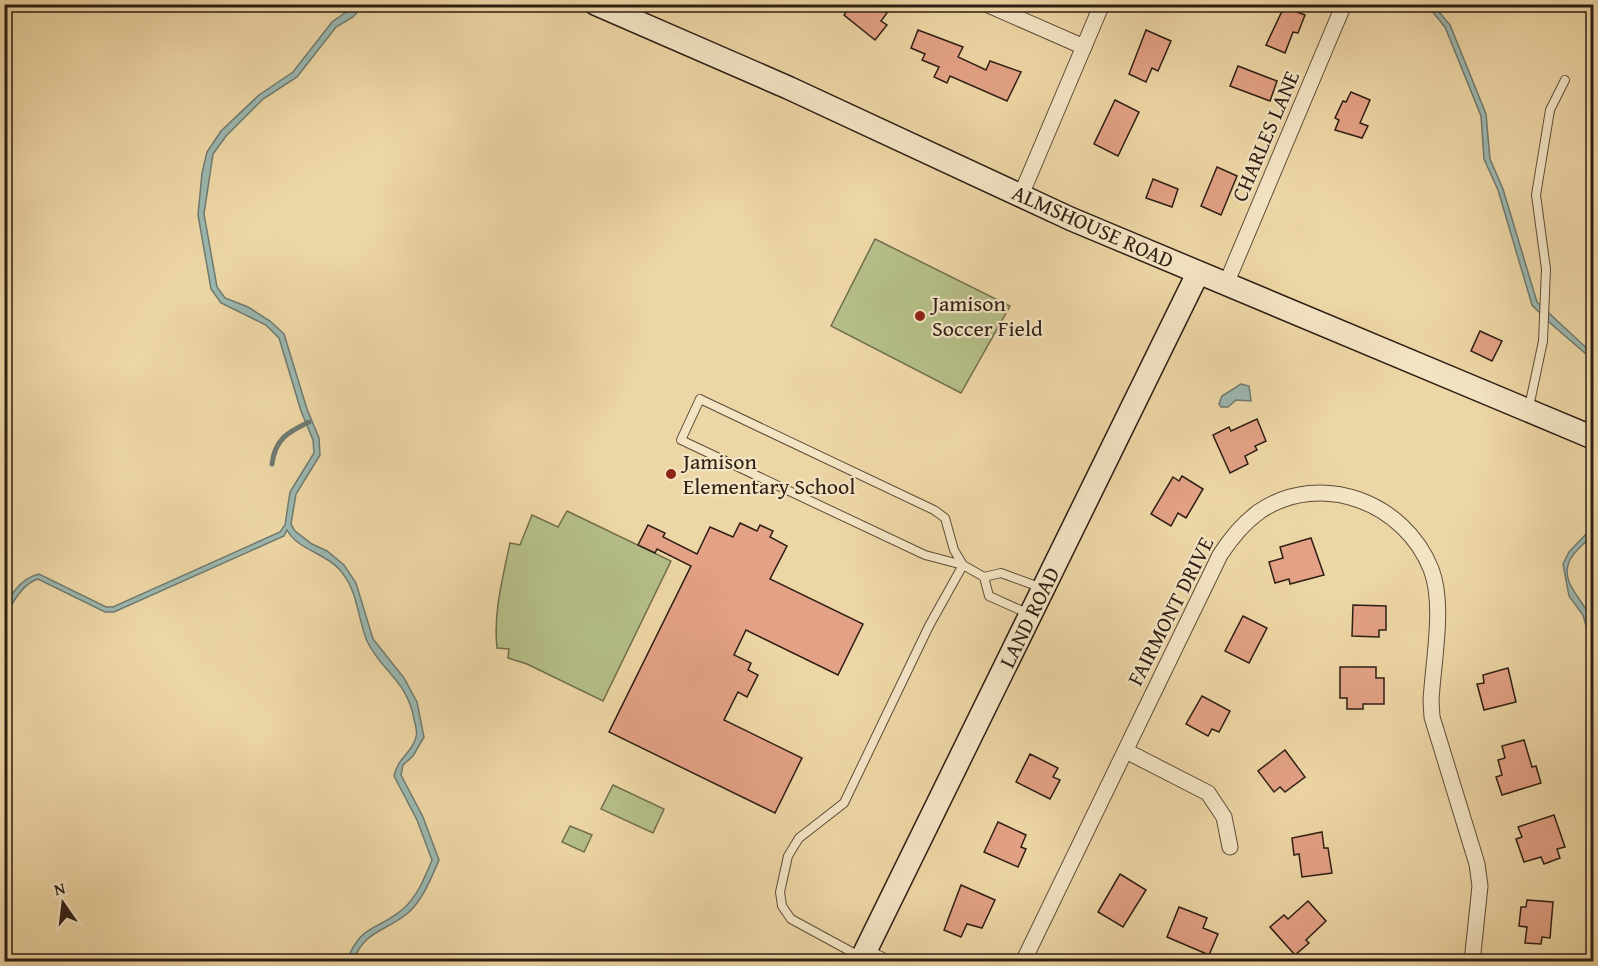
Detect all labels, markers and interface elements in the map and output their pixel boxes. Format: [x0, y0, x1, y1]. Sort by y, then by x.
street label: CHARLES LANE [1223, 66, 1307, 206]
street label: ALMSHOUSE ROAD [1007, 176, 1179, 276]
place label: Jamison Soccer Field [929, 287, 1043, 344]
marker: Jamison Soccer Field [913, 309, 927, 323]
place label: Jamison Elementary School [680, 445, 855, 502]
marker: Jamison Elementary School [664, 467, 678, 481]
street label: FAIRMONT DRIVE [1119, 531, 1221, 691]
street label: LAND ROAD [991, 561, 1067, 673]
north arrow [33, 873, 93, 933]
text: N [51, 875, 68, 901]

